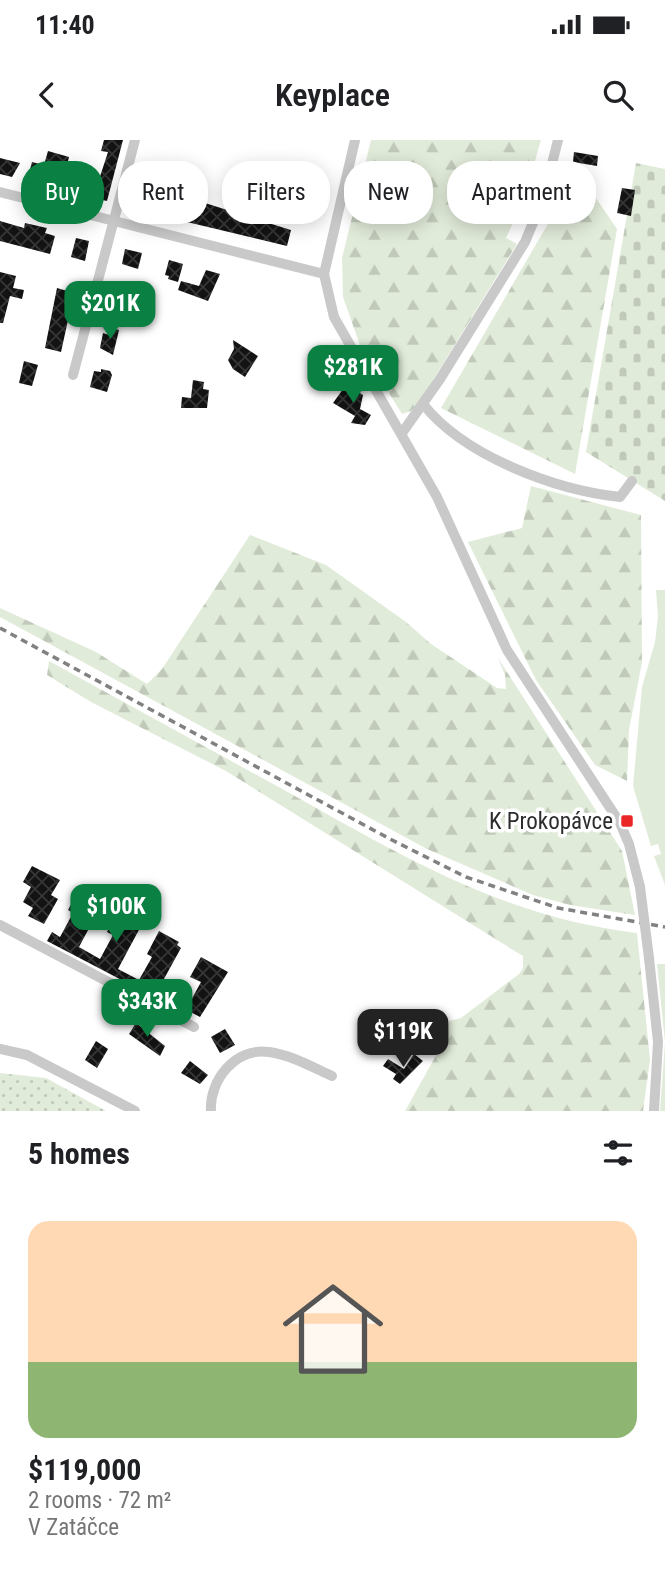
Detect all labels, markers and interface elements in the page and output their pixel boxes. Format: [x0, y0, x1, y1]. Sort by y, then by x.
text: 11:40 [35, 10, 95, 40]
icon: back [28, 76, 66, 114]
text: Keyplace [275, 76, 390, 114]
icon: search [599, 76, 637, 114]
chip: Buy [21, 161, 104, 224]
chip: Rent [118, 161, 208, 224]
chip: Filters [222, 161, 330, 224]
chip: New [344, 161, 433, 224]
chip: Apartment [447, 161, 596, 224]
pin: $201K [61, 282, 159, 341]
text: $201K [80, 290, 140, 317]
pin: $281K [304, 345, 402, 405]
text: $281K [323, 354, 383, 381]
place label: K Prokopávce [489, 808, 613, 835]
marker: K Prokopávce [619, 813, 635, 829]
pin: $100K [67, 884, 165, 944]
text: $100K [86, 893, 146, 920]
pin: $343K [98, 979, 196, 1039]
text: $343K [117, 988, 177, 1015]
pin: $119K [354, 1010, 452, 1069]
text: $119K [373, 1018, 433, 1045]
icon: filters [599, 1134, 637, 1172]
text: 5 homes [28, 1136, 130, 1171]
icon: home [270, 1266, 396, 1392]
text: $119,000 [28, 1452, 141, 1487]
text: 2 rooms · 72 m² [28, 1487, 171, 1514]
text: V Zatáčce [28, 1514, 119, 1541]

